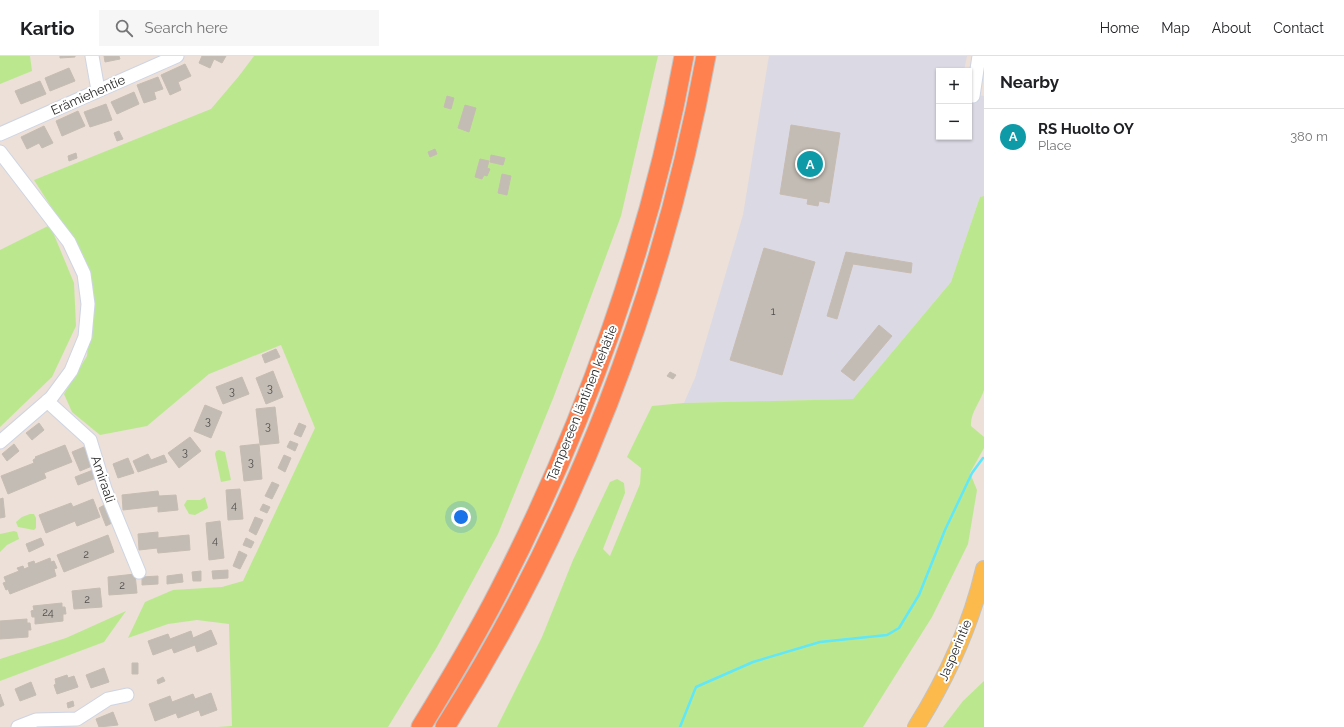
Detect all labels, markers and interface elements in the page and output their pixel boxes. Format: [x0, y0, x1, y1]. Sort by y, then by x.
search box [99, 10, 379, 46]
text: Kartio [20, 17, 75, 39]
icon: search [113, 17, 135, 39]
text: Search here [145, 19, 228, 37]
text: Home [1100, 20, 1139, 36]
text: Map [1161, 20, 1190, 36]
text: About [1212, 20, 1251, 36]
text: Contact [1273, 20, 1324, 36]
map controls [936, 68, 972, 140]
button: + [936, 68, 972, 104]
street label: Erämiehentie [49, 72, 128, 118]
text: Nearby [1000, 72, 1059, 92]
button: − [936, 104, 972, 140]
text: RS Huolto OY [1038, 120, 1134, 138]
text: A [1009, 129, 1017, 144]
text: 380 m [1290, 129, 1328, 144]
text: Place [1038, 138, 1071, 153]
pin: A [797, 149, 823, 179]
house number: 1 [771, 305, 776, 318]
street label: Tampereen läntinen kehätie [544, 323, 620, 483]
house number: 3 [267, 382, 273, 395]
house number: 3 [229, 385, 235, 398]
house number: 3 [205, 415, 211, 428]
house number: 3 [265, 420, 271, 433]
house number: 3 [182, 446, 188, 459]
street label: Amiraali [88, 454, 118, 504]
house number: 3 [248, 456, 254, 469]
house number: 4 [231, 499, 237, 512]
your location [451, 507, 471, 527]
house number: 4 [212, 534, 218, 547]
house number: 2 [83, 548, 89, 561]
house number: 2 [119, 579, 125, 592]
house number: 2 [84, 593, 90, 606]
house number: 24 [42, 606, 54, 619]
street label: Jasperintie [935, 617, 975, 683]

